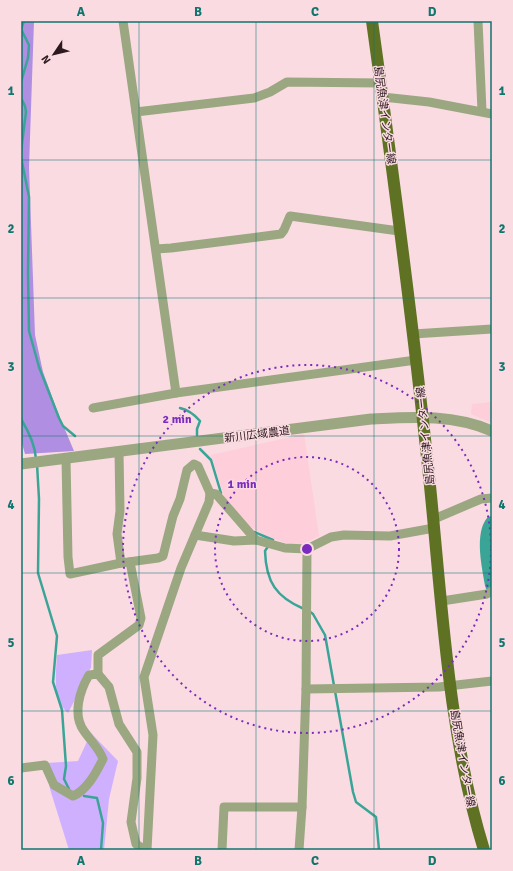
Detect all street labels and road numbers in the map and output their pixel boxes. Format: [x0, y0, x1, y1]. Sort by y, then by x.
street label: 島尻魚津インター線 [371, 65, 398, 165]
street label: 島尻魚津インター線 [414, 386, 437, 486]
street label: 新川広域農道 [224, 424, 291, 445]
street label: 島尻魚津インター線 [448, 708, 478, 808]

